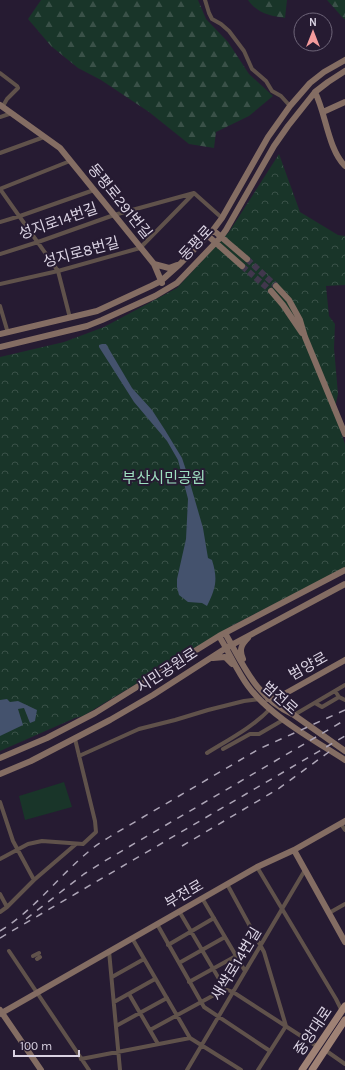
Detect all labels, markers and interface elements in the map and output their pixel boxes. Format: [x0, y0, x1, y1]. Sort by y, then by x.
north arrow [293, 12, 333, 52]
text: N [309, 16, 317, 29]
street label: 동평로291번길 [84, 160, 156, 242]
street label: 성지로14번길 [16, 199, 100, 243]
street label: 동평로 [175, 222, 217, 264]
street label: 성지로8번길 [41, 233, 121, 271]
park label: 부산시민공원 [123, 469, 205, 487]
street label: 시민공원로 [133, 644, 201, 696]
street label: 범양로 [286, 648, 330, 684]
street label: 범전로 [258, 678, 302, 718]
street label: 부전로 [162, 876, 206, 912]
street label: 새싹로14번길 [207, 924, 265, 1004]
street label: 중앙대로 [290, 1003, 336, 1059]
scale bar [14, 1032, 79, 1058]
text: 100 m [20, 1039, 52, 1053]

